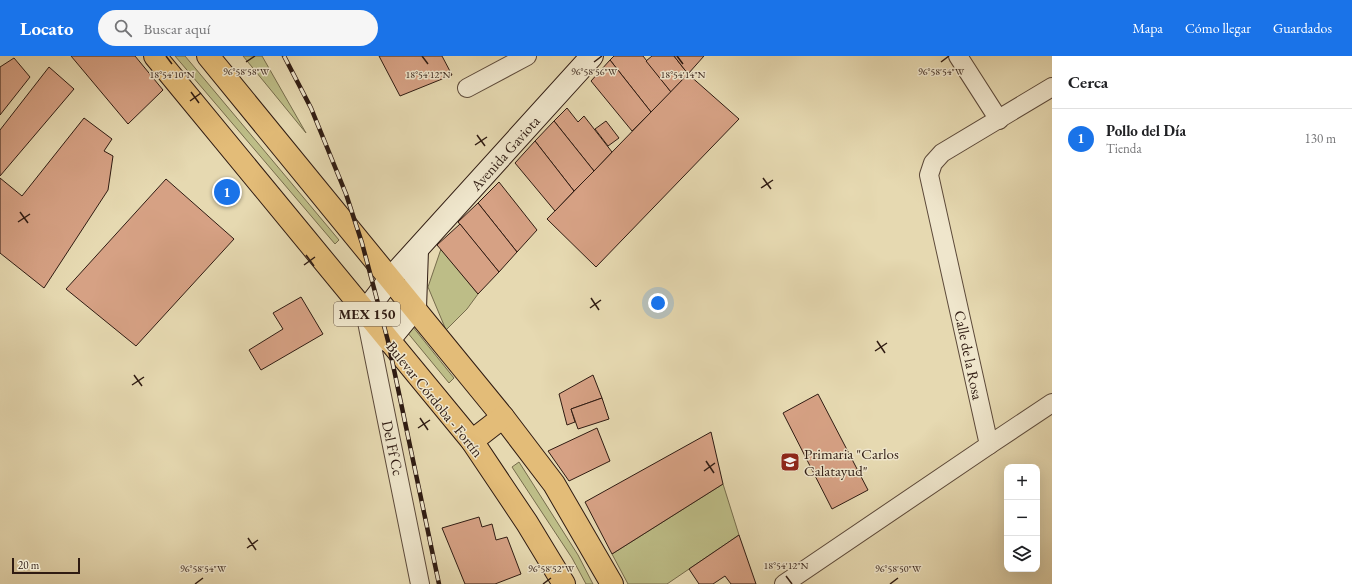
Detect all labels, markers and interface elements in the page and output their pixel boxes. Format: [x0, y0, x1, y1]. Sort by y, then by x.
search box [98, 10, 378, 46]
text: Locato [20, 16, 74, 41]
icon: search [112, 17, 134, 39]
text: Buscar aquí [144, 19, 210, 38]
text: Mapa [1132, 19, 1163, 37]
text: Cómo llegar [1185, 19, 1251, 37]
text: Guardados [1273, 19, 1332, 37]
text: 96°58'58"W [223, 65, 270, 78]
text: 96°58'56"W [571, 65, 618, 78]
text: 96°58'54"W [918, 65, 965, 78]
text: 18°54'10"N [150, 68, 195, 81]
text: 18°54'12"N [406, 68, 451, 81]
text: 18°54'14"N [661, 68, 706, 81]
text: Cerca [1068, 71, 1108, 93]
street label: Avenida Gaviota [466, 112, 544, 195]
text: Pollo del Día [1106, 121, 1186, 140]
text: 1 [1078, 130, 1084, 147]
text: 130 m [1305, 130, 1336, 147]
text: Tienda [1106, 140, 1142, 157]
pin: 1 [214, 177, 240, 207]
your location [648, 293, 668, 313]
road number: MEX 150 [334, 302, 400, 326]
street label: Calle de la Rosa [950, 309, 988, 401]
street label: Bulevar Córdoba - Fortín [382, 337, 488, 461]
street label: Del Ff Cc [378, 419, 408, 477]
place label: Primaria "Carlos Calatayud" [804, 444, 899, 480]
school or university icon: Primaria "Carlos Calatayud" [779, 451, 801, 473]
map controls [1004, 464, 1040, 572]
button: + [1004, 464, 1040, 500]
button: − [1004, 500, 1040, 536]
button: layers [1004, 536, 1040, 572]
scale bar [12, 556, 80, 575]
text: 20 m [18, 558, 39, 572]
text: 18°54'12"N [764, 559, 809, 572]
text: 96°58'54"W [180, 562, 227, 575]
text: 96°58'52"W [528, 562, 575, 575]
text: 96°58'50"W [875, 562, 922, 575]

